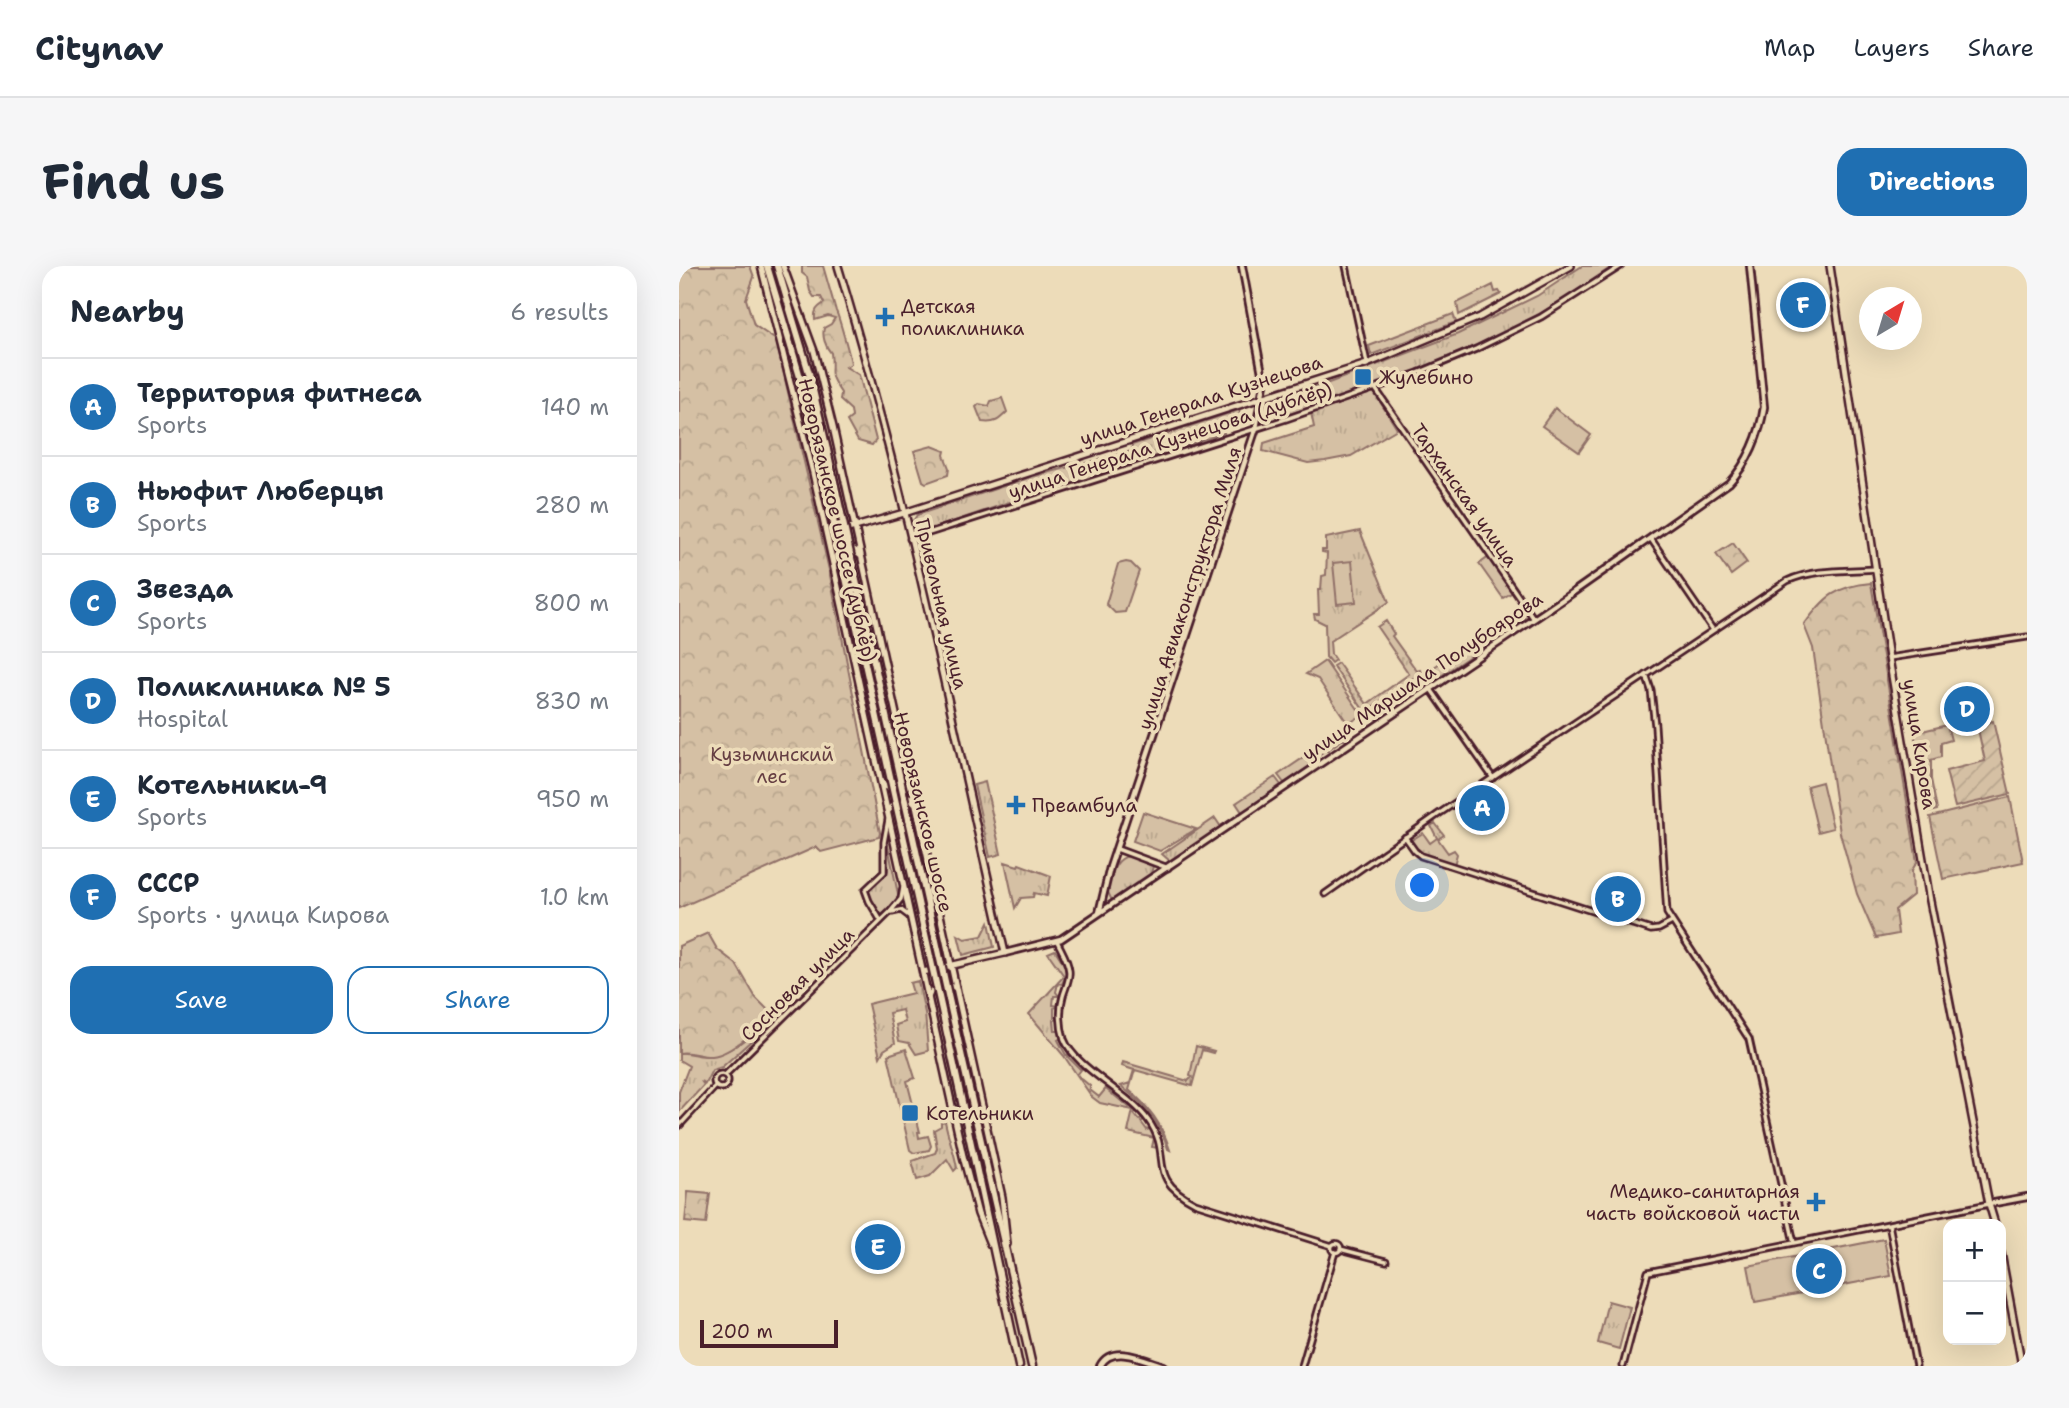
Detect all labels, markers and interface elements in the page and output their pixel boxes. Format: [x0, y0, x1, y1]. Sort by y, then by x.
text: Citynav [35, 26, 164, 71]
text: Map [1764, 32, 1815, 64]
text: Layers [1853, 32, 1930, 64]
text: Share [1968, 32, 2034, 64]
button: Directions [1837, 148, 2027, 216]
text: Find us [42, 149, 225, 215]
pin: F [1780, 279, 1826, 331]
north arrow [1859, 287, 1922, 350]
text: Nearby [70, 291, 185, 332]
place label: Детская поликлиника [901, 294, 1024, 341]
text: 6 results [510, 297, 609, 327]
marker: Детская поликлиника [875, 307, 895, 327]
street label: улица Генерала Кузнецова [1077, 349, 1326, 452]
place label: Жулебино [1379, 365, 1474, 390]
marker: Жулебино [1353, 367, 1373, 387]
text: Территория фитнеса [137, 375, 422, 410]
street label: Новорязанское шоссе (дублёр) [793, 376, 882, 665]
street label: улица Генерала Кузнецова (дублёр) [1005, 376, 1335, 505]
text: A [84, 392, 102, 422]
text: 140 m [541, 392, 609, 422]
text: Sports [137, 410, 208, 440]
street label: Тарханская улица [1406, 419, 1524, 572]
street label: улица Авиаконструктора Миля [1132, 444, 1247, 733]
text: Ньюфит Люберцы [137, 473, 384, 508]
text: B [86, 490, 100, 520]
text: 280 m [534, 490, 609, 520]
text: Sports [137, 508, 208, 538]
street label: Привольная улица [910, 516, 973, 692]
text: Звезда [137, 571, 233, 606]
street label: улица Маршала Полубоярова [1297, 586, 1548, 766]
text: C [86, 588, 100, 618]
text: 800 m [534, 588, 609, 618]
text: Sports [137, 606, 208, 636]
text: Поликлиника № 5 [137, 669, 391, 704]
street label: улица Кирова [1897, 677, 1942, 811]
pin: D [1944, 683, 1990, 735]
text: D [85, 686, 101, 716]
text: 830 m [535, 686, 609, 716]
text: Hospital [137, 704, 228, 734]
street label: Новорязанское шоссе [888, 709, 959, 915]
park label: Кузьминский лес [710, 742, 834, 789]
text: Котельники-9 [137, 767, 328, 802]
pin: A [1459, 782, 1505, 834]
text: E [85, 784, 101, 814]
text: 950 m [536, 784, 609, 814]
place label: Преамбула [1032, 793, 1138, 818]
marker: Преамбула [1006, 795, 1026, 815]
text: Sports [137, 802, 208, 832]
text: СССР [137, 865, 200, 900]
your location [1405, 868, 1439, 902]
pin: B [1595, 873, 1641, 925]
text: F [86, 882, 100, 912]
text: 1.0 km [540, 882, 609, 912]
text: Sports · улица Кирова [137, 900, 389, 930]
street label: Сосновая улица [735, 922, 860, 1046]
button: Save [70, 966, 333, 1034]
button: Share [347, 966, 609, 1034]
place label: Котельники [926, 1101, 1034, 1126]
marker: Котельники [900, 1103, 920, 1123]
place label: Медико-санитарная часть войсковой части [1586, 1179, 1800, 1226]
marker: Медико-санитарная часть войсковой части [1806, 1192, 1826, 1212]
map controls [1943, 1219, 2006, 1345]
button: + [1943, 1219, 2006, 1282]
pin: E [855, 1221, 901, 1273]
pin: C [1796, 1245, 1842, 1297]
button: − [1943, 1282, 2006, 1345]
scale bar [700, 1317, 838, 1349]
text: 200 m [711, 1319, 773, 1344]

